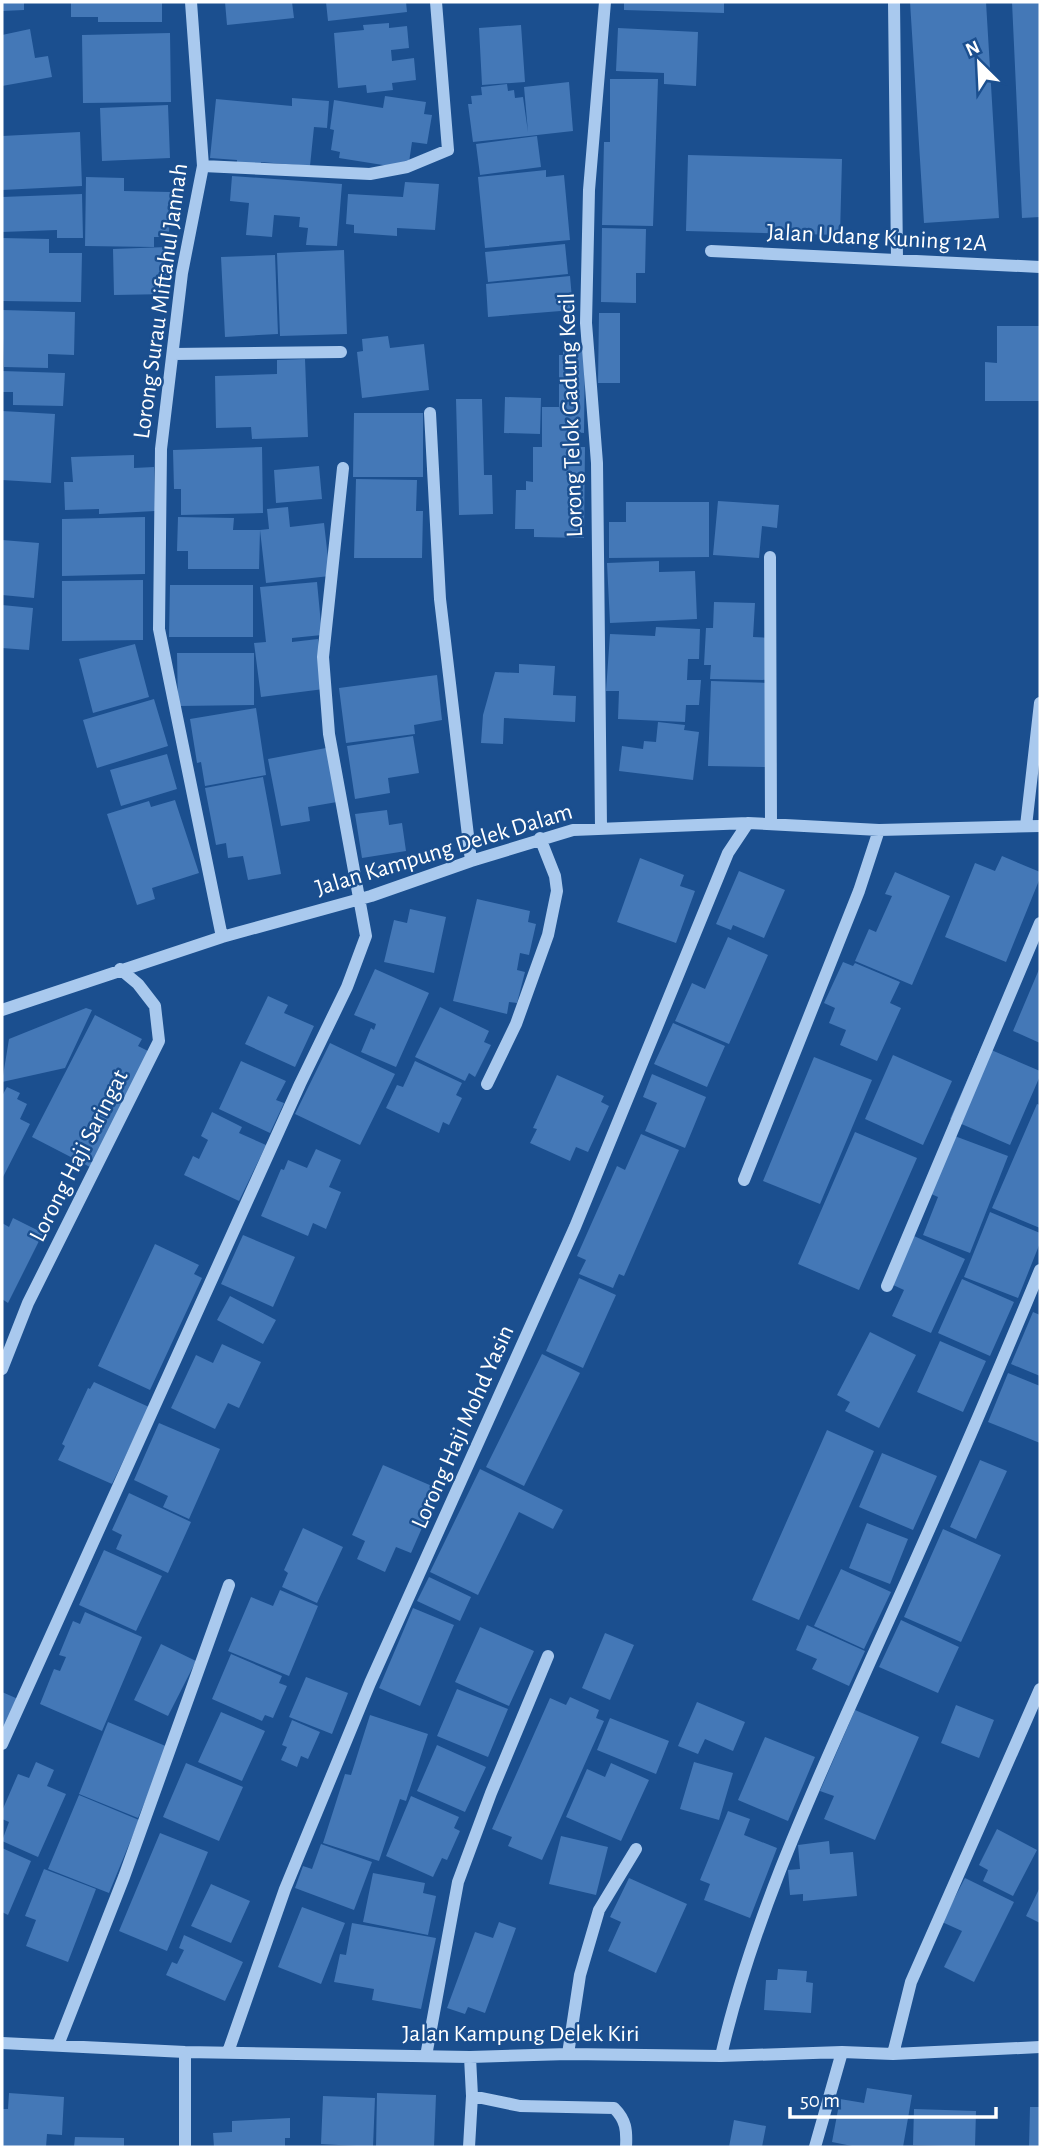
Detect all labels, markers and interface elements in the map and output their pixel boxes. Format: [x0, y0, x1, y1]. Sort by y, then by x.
north arrow [944, 28, 1014, 98]
text: N [963, 37, 983, 60]
street label: Lorong Surau Miftahul Jannah [130, 162, 192, 440]
street label: Jalan Udang Kuning 12A [766, 220, 988, 256]
street label: Lorong Telok Gadung Kecil [555, 292, 587, 538]
street label: Jalan Kampung Delek Dalam [313, 799, 575, 901]
street label: Lorong Haji Saringat [25, 1066, 133, 1246]
street label: Lorong Haji Mohd Yasin [407, 1322, 519, 1532]
street label: Jalan Kampung Delek Kiri [402, 2022, 640, 2046]
scale bar [790, 2076, 996, 2120]
text: 50 m [800, 2090, 840, 2111]

